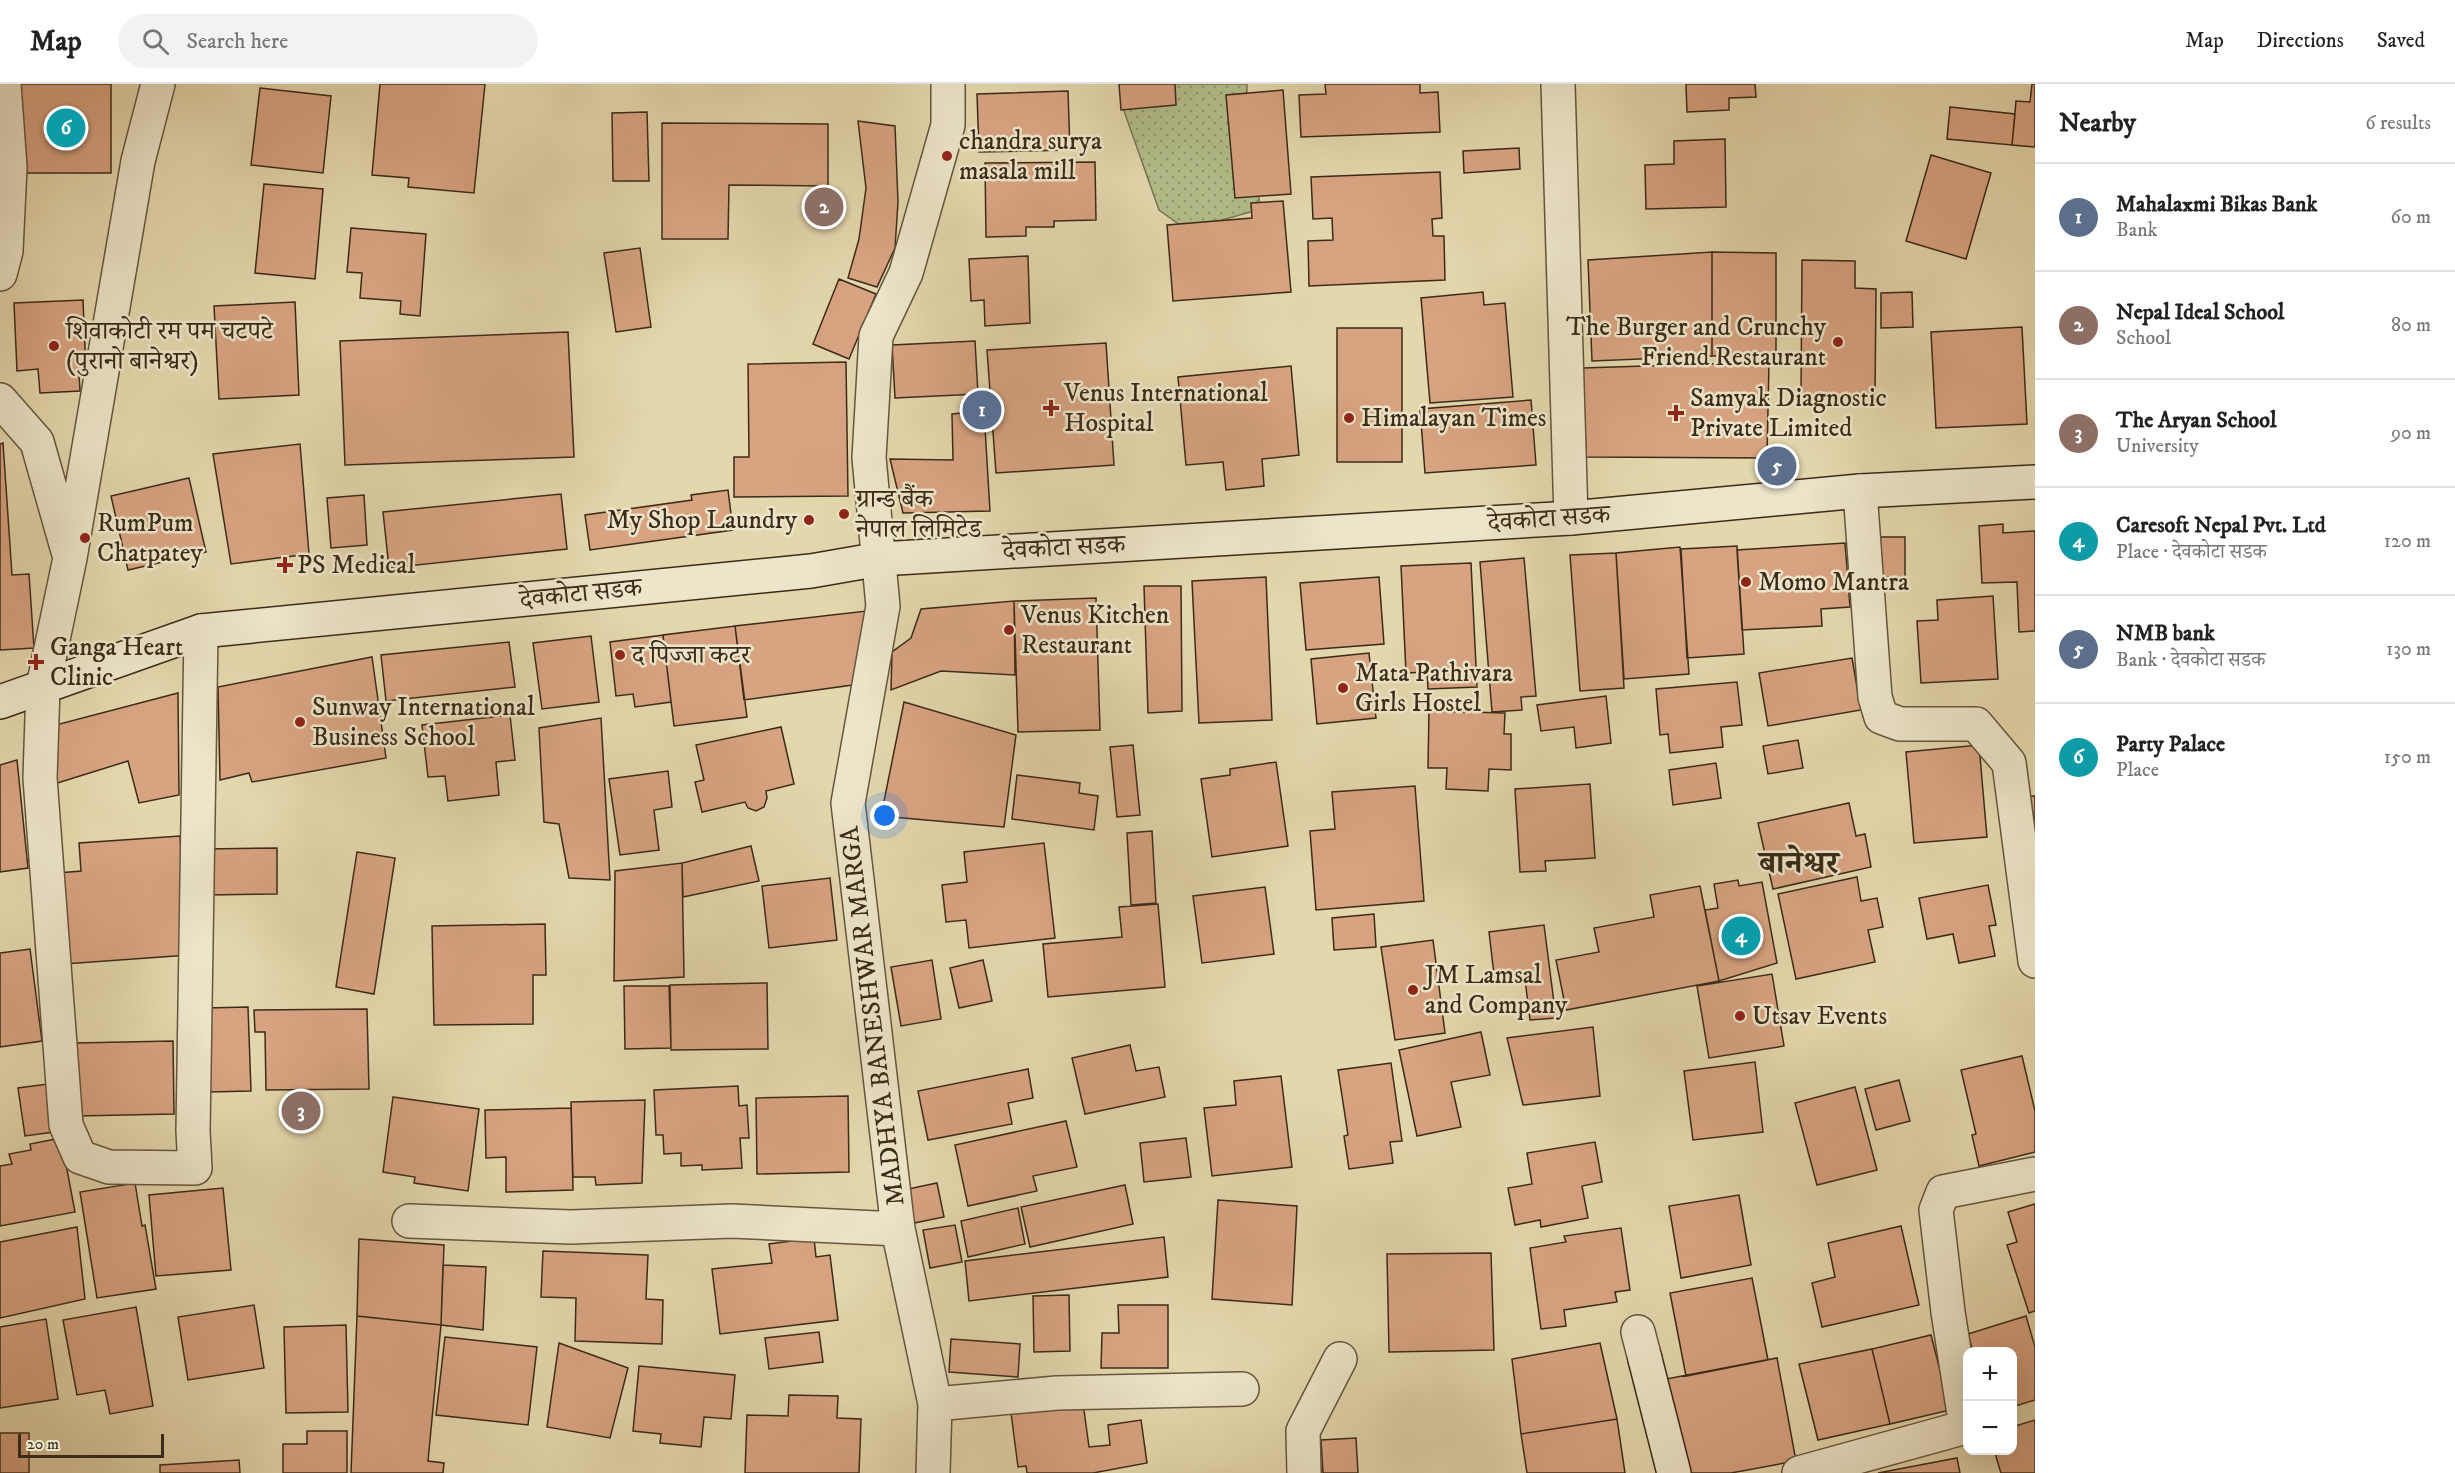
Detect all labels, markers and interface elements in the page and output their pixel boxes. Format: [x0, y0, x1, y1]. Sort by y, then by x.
search box [118, 14, 538, 68]
text: Map [30, 24, 82, 59]
icon: search [139, 25, 172, 58]
text: Search here [187, 28, 288, 55]
text: Map [2185, 28, 2224, 54]
text: Directions [2257, 28, 2344, 54]
text: Saved [2377, 28, 2425, 54]
pin: 6 [46, 106, 86, 150]
text: Nearby [2059, 107, 2136, 140]
text: 6 results [2365, 111, 2431, 136]
place label: chandra surya masala mill [959, 125, 1102, 188]
marker: chandra surya masala mill [940, 149, 954, 163]
pin: 2 [804, 184, 844, 230]
text: Mahalaxmi Bikas Bank [2116, 191, 2317, 218]
text: 1 [2075, 205, 2082, 230]
text: 60 m [2391, 205, 2431, 230]
text: Bank [2116, 218, 2158, 243]
text: Nepal Ideal School [2116, 299, 2284, 326]
place label: The Burger and Crunchy Friend Restaurant [1566, 311, 1827, 374]
text: 2 [2074, 313, 2083, 338]
text: 80 m [2391, 313, 2431, 338]
place label: शिवाकोटी रम पम चटपटे (पुरानो बानेश्वर) [64, 315, 275, 378]
text: School [2116, 326, 2171, 351]
marker: The Burger and Crunchy Friend Restaurant [1831, 335, 1845, 349]
marker: शिवाकोटी रम पम चटपटे (पुरानो बानेश्वर) [47, 339, 61, 353]
place label: Venus International Hospital [1063, 377, 1268, 440]
place label: Samyak Diagnostic Private Limited [1690, 382, 1887, 445]
pin: 1 [962, 388, 1002, 432]
marker: Venus International Hospital [1042, 399, 1060, 417]
place label: Himalayan Times [1361, 402, 1547, 435]
marker: Samyak Diagnostic Private Limited [1667, 404, 1685, 422]
text: The Aryan School [2116, 407, 2277, 434]
marker: Himalayan Times [1342, 411, 1356, 425]
text: 3 [2075, 421, 2082, 446]
text: 90 m [2391, 421, 2431, 446]
text: University [2116, 434, 2199, 459]
pin: 5 [1758, 444, 1796, 488]
place label: ग्रान्ड बैंक नेपाल लिमिटेड [854, 483, 983, 546]
street label: देवकोटा सडक [1485, 498, 1613, 540]
place label: My Shop Laundry [607, 504, 798, 537]
place label: RumPum Chatpatey [97, 507, 203, 570]
marker: ग्रान्ड बैंक नेपाल लिमिटेड [837, 507, 851, 521]
text: Caresoft Nepal Pvt. Ltd [2116, 512, 2326, 539]
marker: My Shop Laundry [802, 513, 816, 527]
street label: देवकोटा सडक [1000, 528, 1128, 568]
text: 4 [2073, 529, 2084, 554]
text: 120 m [2384, 529, 2431, 554]
marker: RumPum Chatpatey [78, 531, 92, 545]
text: Place · देवकोटा सडक [2116, 540, 2267, 565]
place label: PS Medical [297, 549, 415, 582]
marker: PS Medical [278, 558, 292, 572]
place label: Momo Mantra [1758, 566, 1909, 599]
street label: देवकोटा सडक [516, 571, 645, 617]
marker: Momo Mantra [1739, 575, 1753, 589]
place label: Venus Kitchen Restaurant [1020, 599, 1170, 662]
text: NMB bank [2116, 620, 2215, 647]
marker: Venus Kitchen Restaurant [1002, 623, 1016, 637]
place label: Ganga Heart Clinic [50, 631, 183, 694]
text: 5 [2074, 637, 2083, 662]
text: 130 m [2386, 637, 2431, 662]
place label: द पिज्जा कटर [630, 639, 752, 672]
marker: द पिज्जा कटर [613, 648, 627, 662]
text: Bank · देवकोटा सडक [2116, 648, 2265, 673]
marker: Ganga Heart Clinic [27, 653, 45, 671]
place label: Mata Pathivara Girls Hostel [1355, 657, 1513, 720]
marker: Mata Pathivara Girls Hostel [1336, 681, 1350, 695]
place label: Sunway International Business School [312, 691, 535, 754]
marker: Sunway International Business School [293, 715, 307, 729]
text: Party Palace [2116, 731, 2225, 758]
text: 6 [2073, 745, 2084, 770]
text: 150 m [2384, 745, 2431, 770]
text: Place [2116, 758, 2159, 783]
your location [870, 801, 899, 830]
street label: MADHYA BANESHWAR MARGA [833, 824, 913, 1208]
district label: बानेश्वर [1757, 844, 1842, 884]
pin: 4 [1722, 914, 1760, 958]
place label: JM Lamsal and Company [1423, 959, 1568, 1022]
marker: JM Lamsal and Company [1406, 983, 1420, 997]
place label: Utsav Events [1752, 1000, 1887, 1033]
marker: Utsav Events [1733, 1009, 1747, 1023]
pin: 3 [282, 1088, 320, 1134]
map controls [1963, 1347, 2017, 1455]
button: + [1963, 1347, 2017, 1401]
button: − [1963, 1401, 2017, 1455]
scale bar [18, 1431, 164, 1458]
text: 20 m [27, 1434, 59, 1454]

